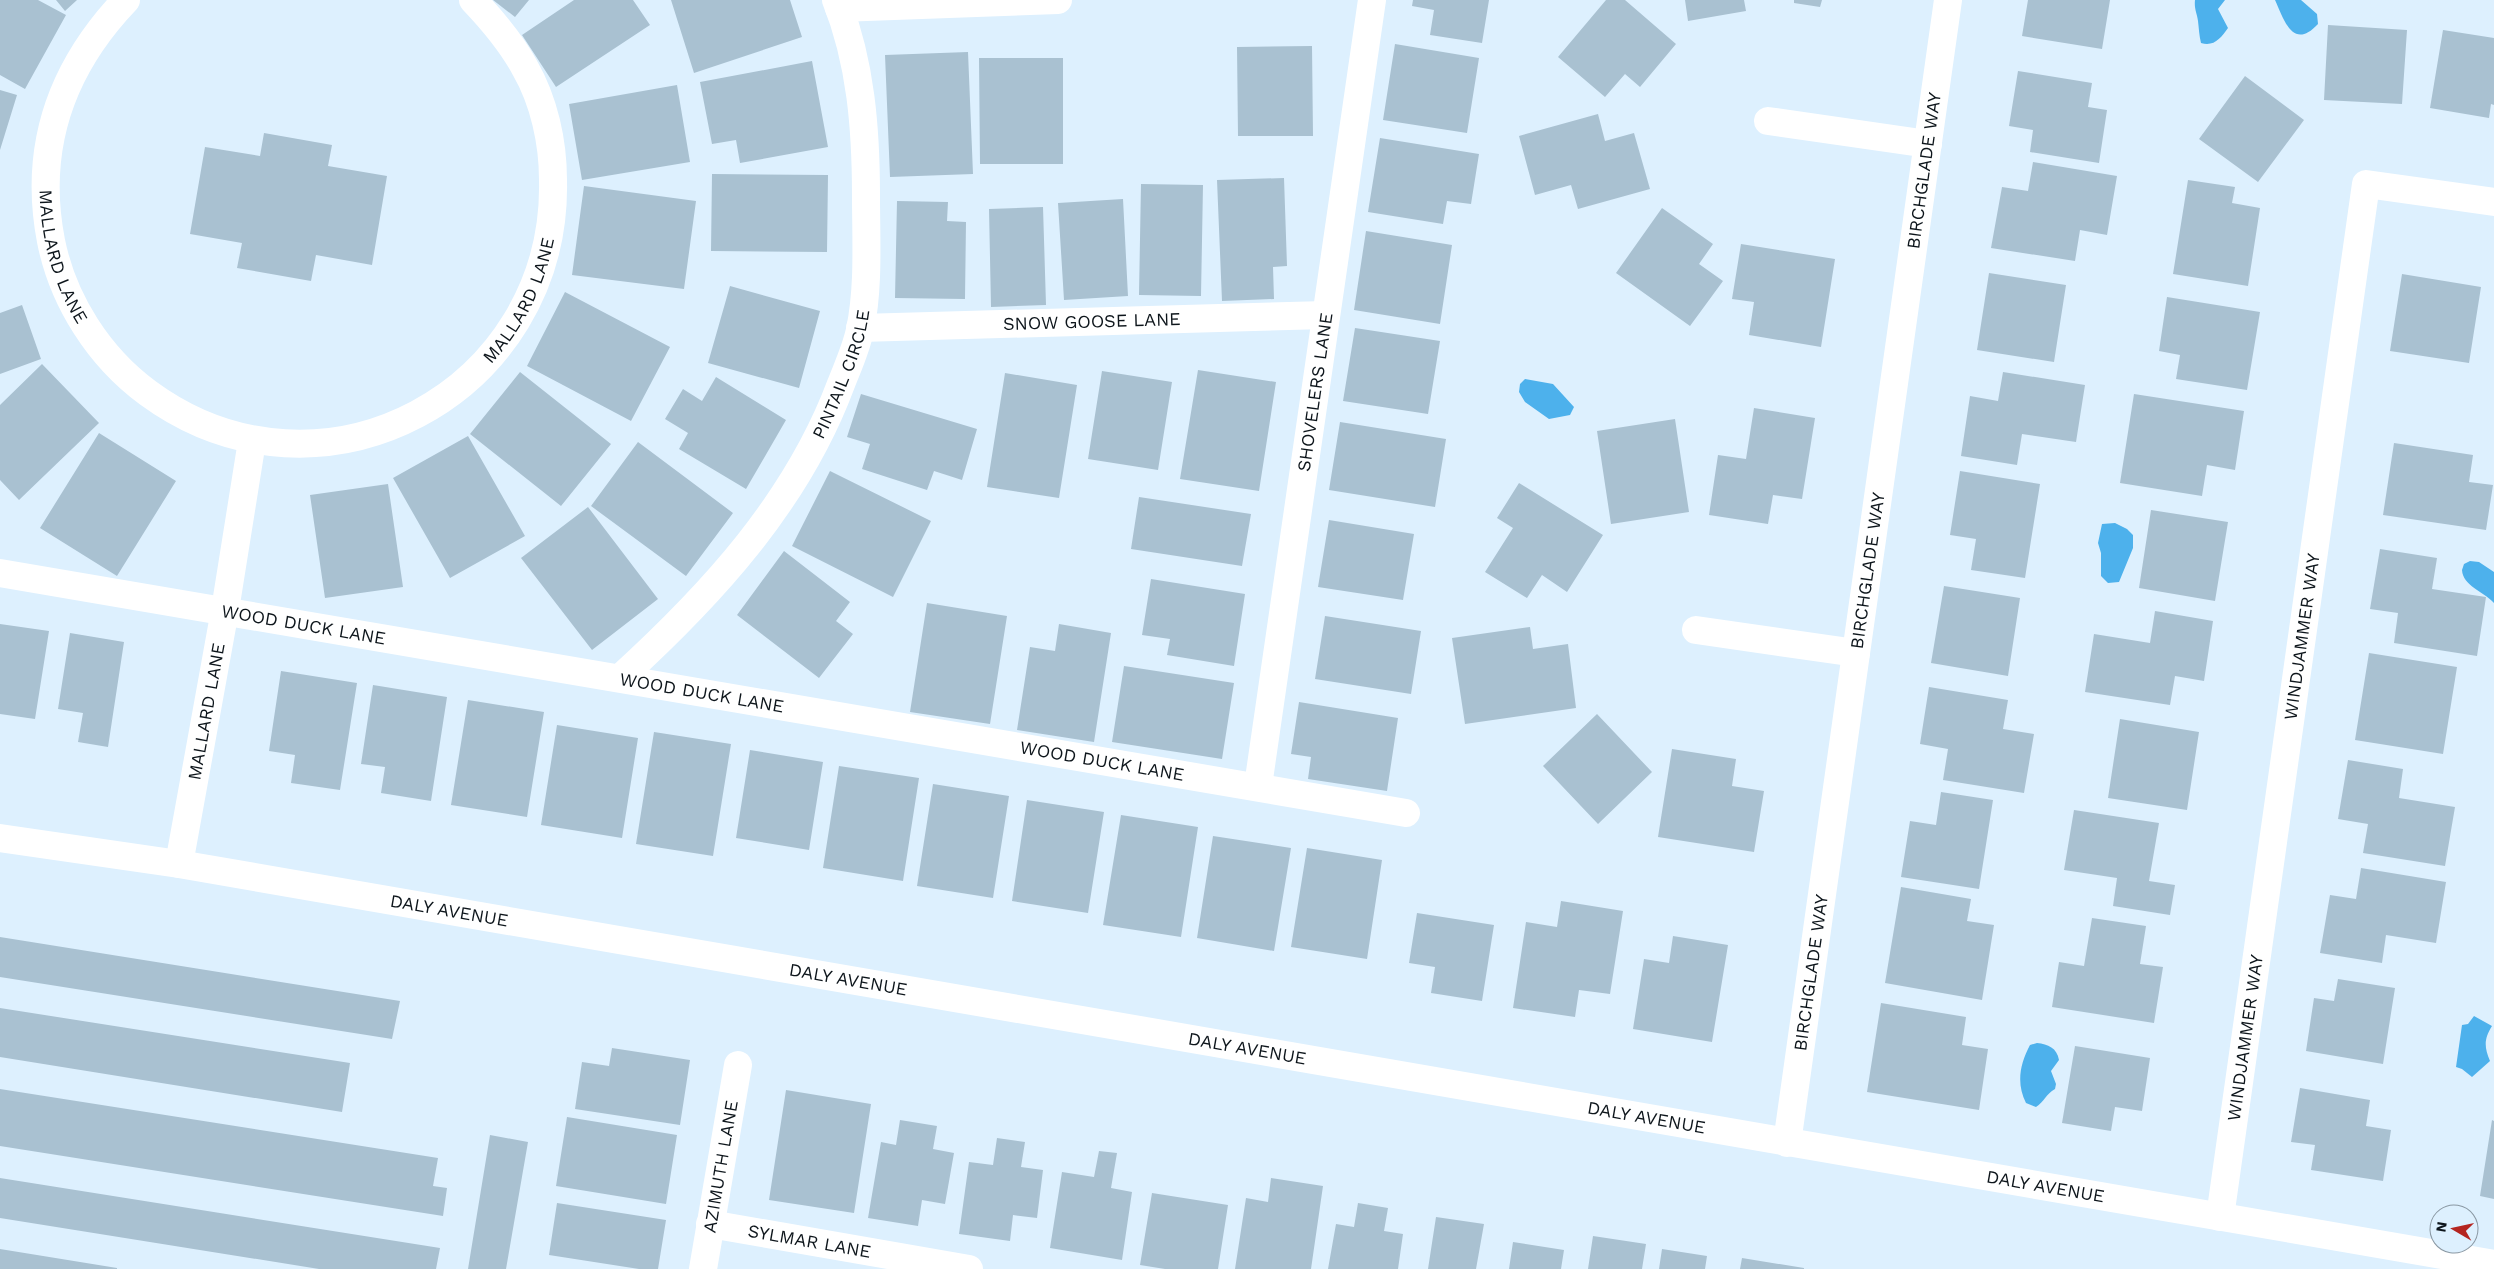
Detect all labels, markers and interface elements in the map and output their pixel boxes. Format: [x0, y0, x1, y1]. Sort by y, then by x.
street label: BIRCHGLADE WAY [1902, 90, 1945, 250]
street label: MALLARD LANE [36, 189, 93, 327]
street label: MALLARD LANE [478, 235, 558, 367]
street label: PINTAIL CIRCLE [808, 308, 873, 442]
street label: SNOW GOOSE LANE [1003, 308, 1181, 334]
street label: SHOVELERS LANE [1293, 311, 1337, 473]
street label: BIRCHGLADE WAY [1846, 490, 1889, 650]
street label: WINDJAMMER WAY [2279, 551, 2324, 721]
street label: WOOD DUCK LANE [220, 600, 387, 649]
street label: MALLARD LANE [183, 641, 229, 782]
street label: WOOD DUCK LANE [618, 668, 786, 717]
street label: WOOD DUCK LANE [1018, 736, 1186, 785]
street label: DALY AVENUE [389, 890, 510, 931]
street label: BIRCHGLADE WAY [1789, 892, 1832, 1052]
street label: WINDJAMMER WAY [2223, 952, 2267, 1122]
street label: DALY AVENUE [788, 959, 909, 1000]
street label: DALY AVENUE [1187, 1028, 1308, 1069]
street label: DALY AVENUE [1586, 1097, 1707, 1138]
street label: AZIMUTH LANE [698, 1098, 742, 1234]
street label: DALY AVENUE [1985, 1165, 2106, 1207]
north arrow [2429, 1204, 2479, 1254]
street label: SYLMAR LANE [746, 1220, 873, 1262]
text: N [2432, 1221, 2450, 1233]

